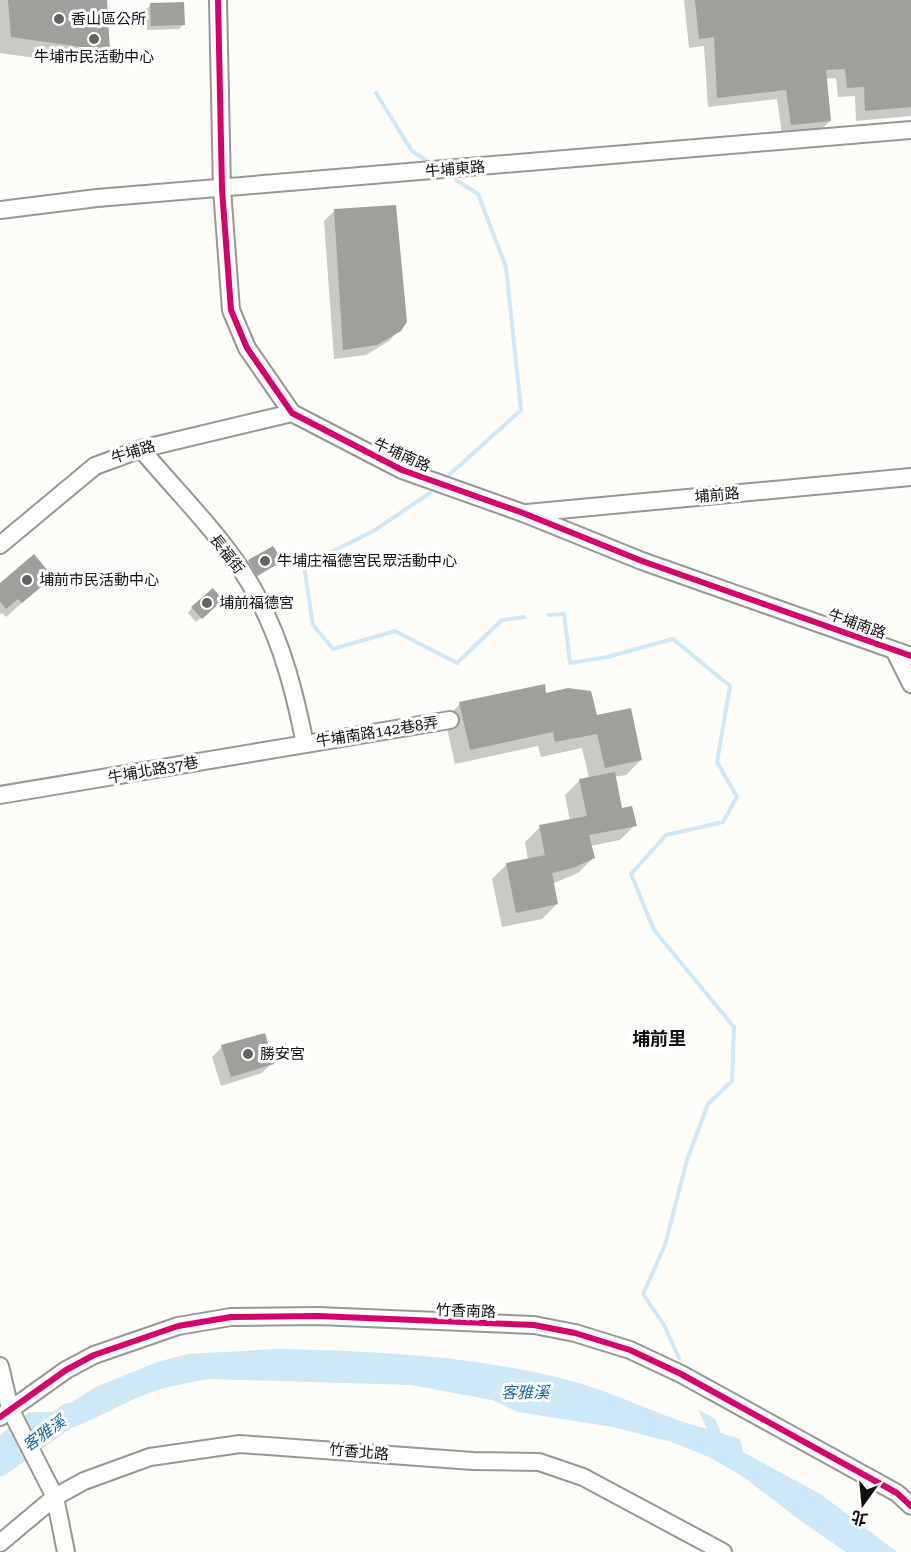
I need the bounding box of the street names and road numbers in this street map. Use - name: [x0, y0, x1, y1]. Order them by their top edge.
- street label: 牛埔東路: [424, 157, 486, 181]
- street label: 牛埔南路: [371, 435, 433, 475]
- street label: 牛埔路: [109, 437, 157, 467]
- street label: 埔前路: [694, 484, 740, 506]
- street label: 長福街: [206, 531, 248, 577]
- street label: 牛埔南路: [826, 605, 888, 643]
- street label: 牛埔南路142巷8弄: [315, 713, 439, 751]
- street label: 牛埔北路37巷: [106, 753, 200, 787]
- street label: 竹香南路: [436, 1301, 496, 1321]
- street label: 竹香北路: [328, 1440, 390, 1464]

